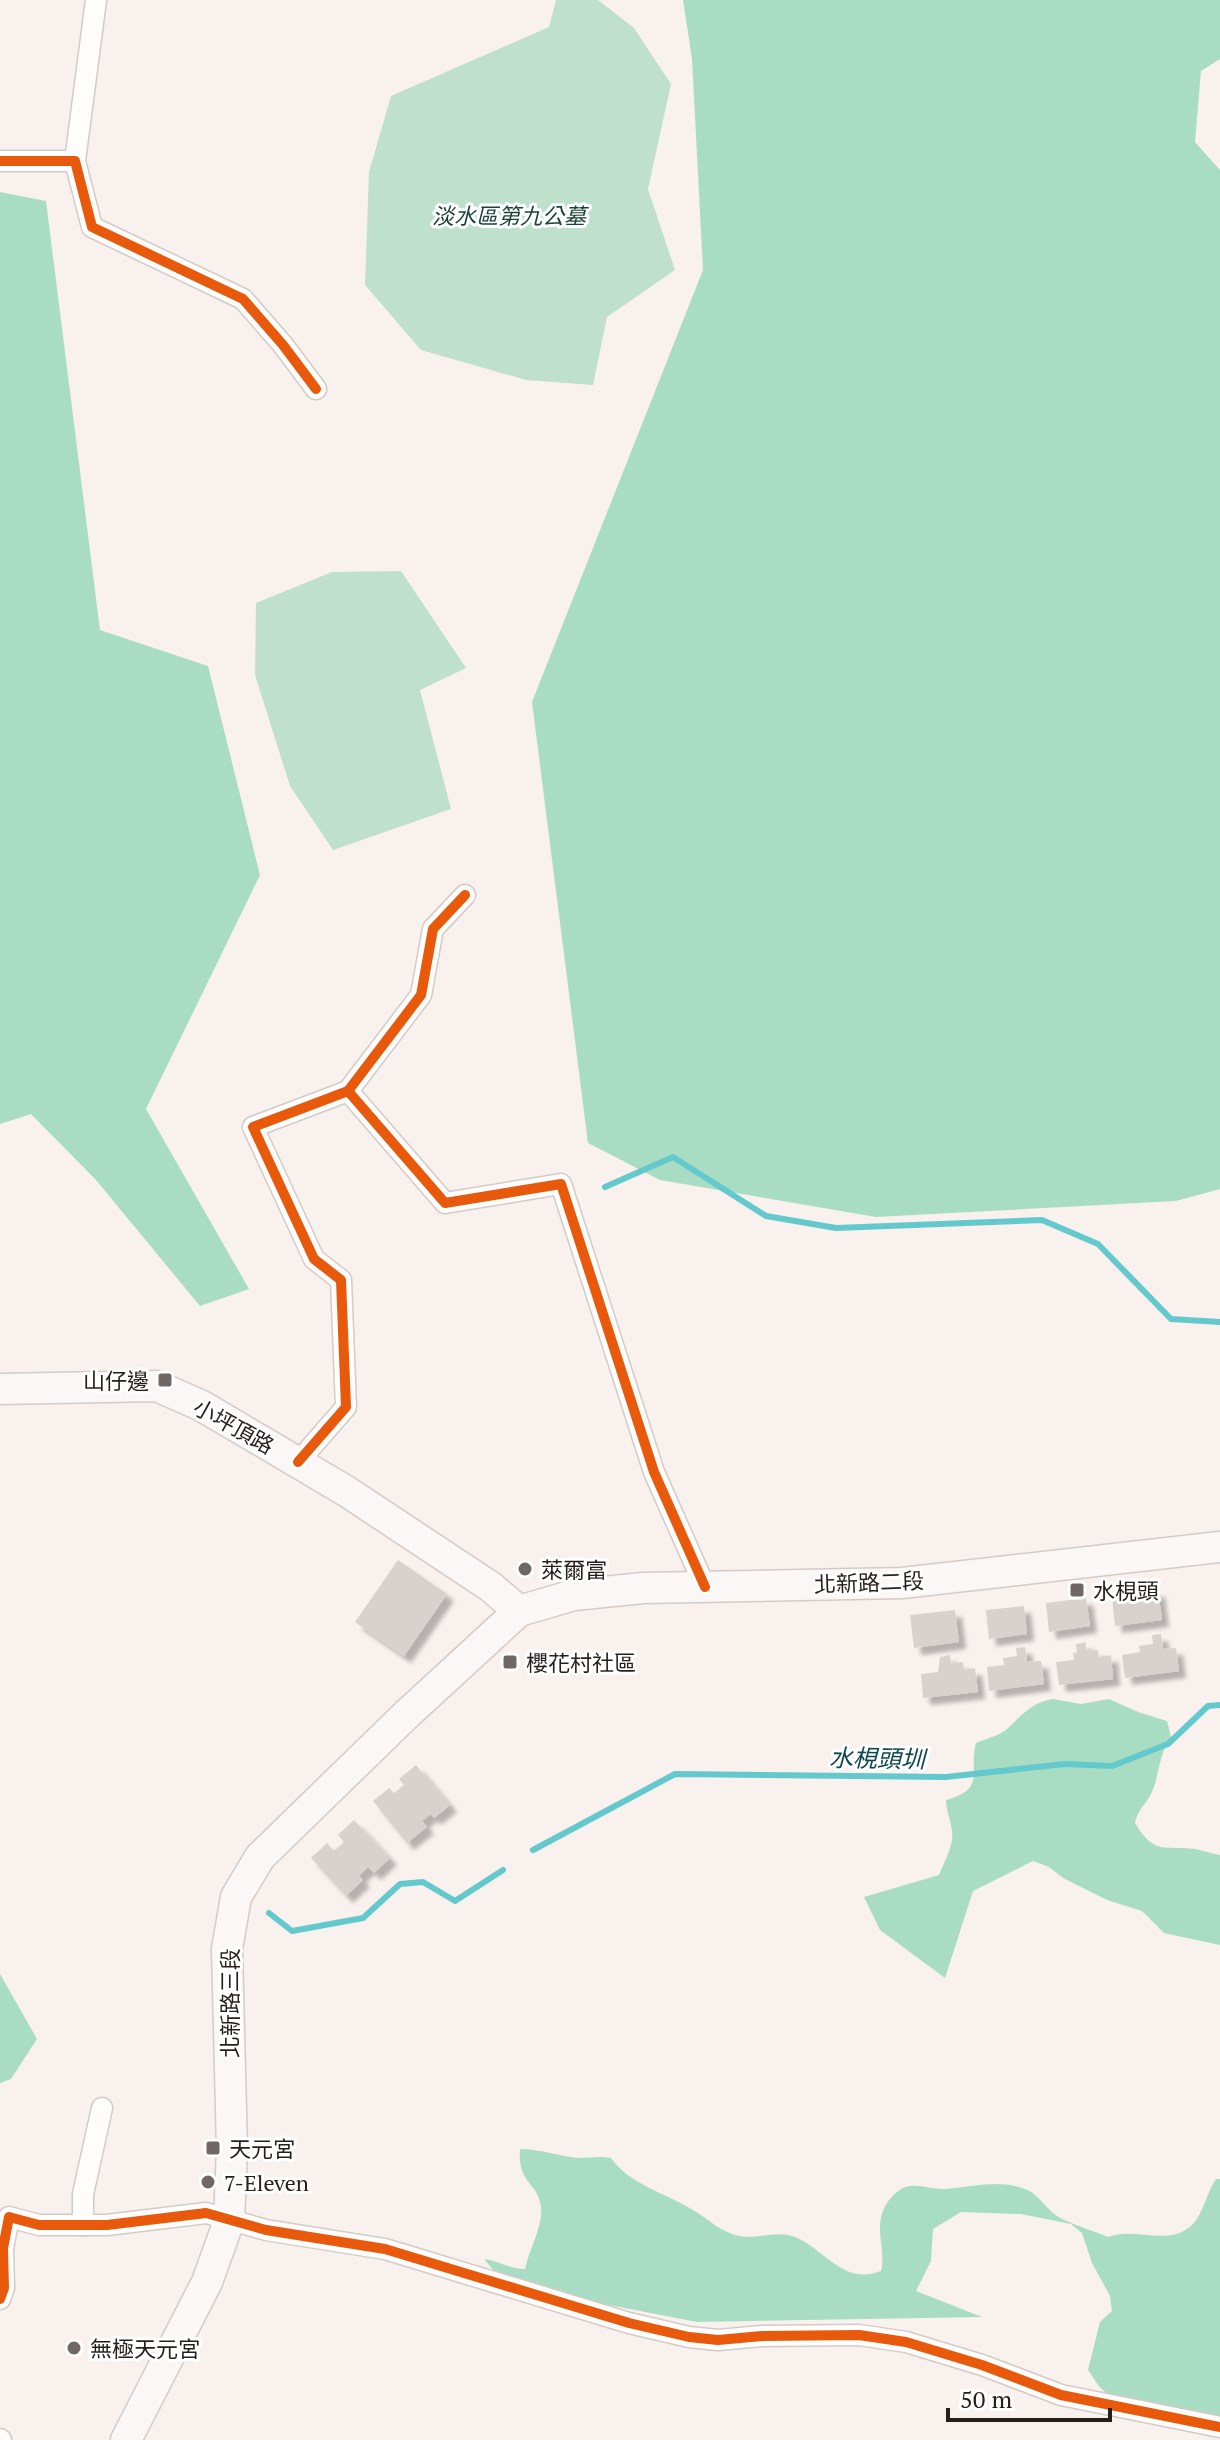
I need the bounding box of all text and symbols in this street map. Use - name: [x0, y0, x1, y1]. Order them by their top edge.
- park label: 淡水區第九公墓: [432, 201, 589, 230]
- place label: 山仔邊: [83, 1366, 149, 1395]
- marker: 山仔邊: [156, 1371, 174, 1389]
- street label: 小坪頂路: [188, 1392, 280, 1460]
- place label: 萊爾富: [541, 1555, 607, 1584]
- marker: 萊爾富: [516, 1560, 534, 1578]
- street label: 北新路二段: [814, 1566, 924, 1598]
- place label: 水梘頭: [1093, 1576, 1159, 1605]
- marker: 水梘頭: [1068, 1581, 1086, 1599]
- place label: 櫻花村社區: [526, 1648, 636, 1677]
- marker: 櫻花村社區: [501, 1653, 519, 1671]
- water label: 水梘頭圳: [829, 1741, 928, 1775]
- street label: 北新路三段: [215, 1948, 244, 2058]
- place label: 天元宮: [229, 2134, 295, 2163]
- marker: 天元宮: [204, 2139, 222, 2157]
- place label: 7-Eleven: [224, 2168, 309, 2197]
- marker: 7-Eleven: [199, 2173, 217, 2191]
- place label: 無極天元宮: [90, 2334, 200, 2363]
- marker: 無極天元宮: [65, 2339, 83, 2357]
- scale bar: [948, 2372, 1110, 2422]
- text: 50 m: [960, 2383, 1012, 2415]

